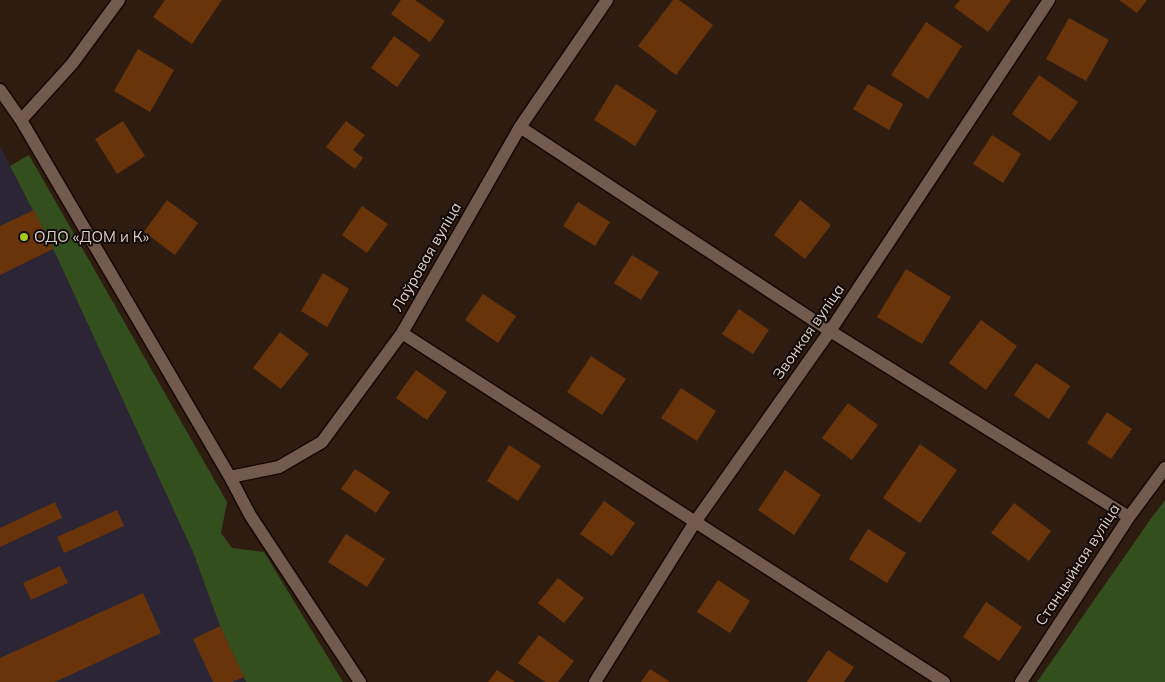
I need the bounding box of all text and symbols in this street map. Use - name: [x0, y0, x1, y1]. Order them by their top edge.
- street label: Лаўровая вуліца: [388, 199, 466, 315]
- place label: ОДО «ДОМ и К»: [34, 228, 149, 246]
- marker: ОДО «ДОМ и К»: [18, 231, 30, 243]
- street label: Звонкая вуліца: [769, 281, 849, 383]
- street label: Станцыйная вуліца: [1032, 501, 1124, 629]

